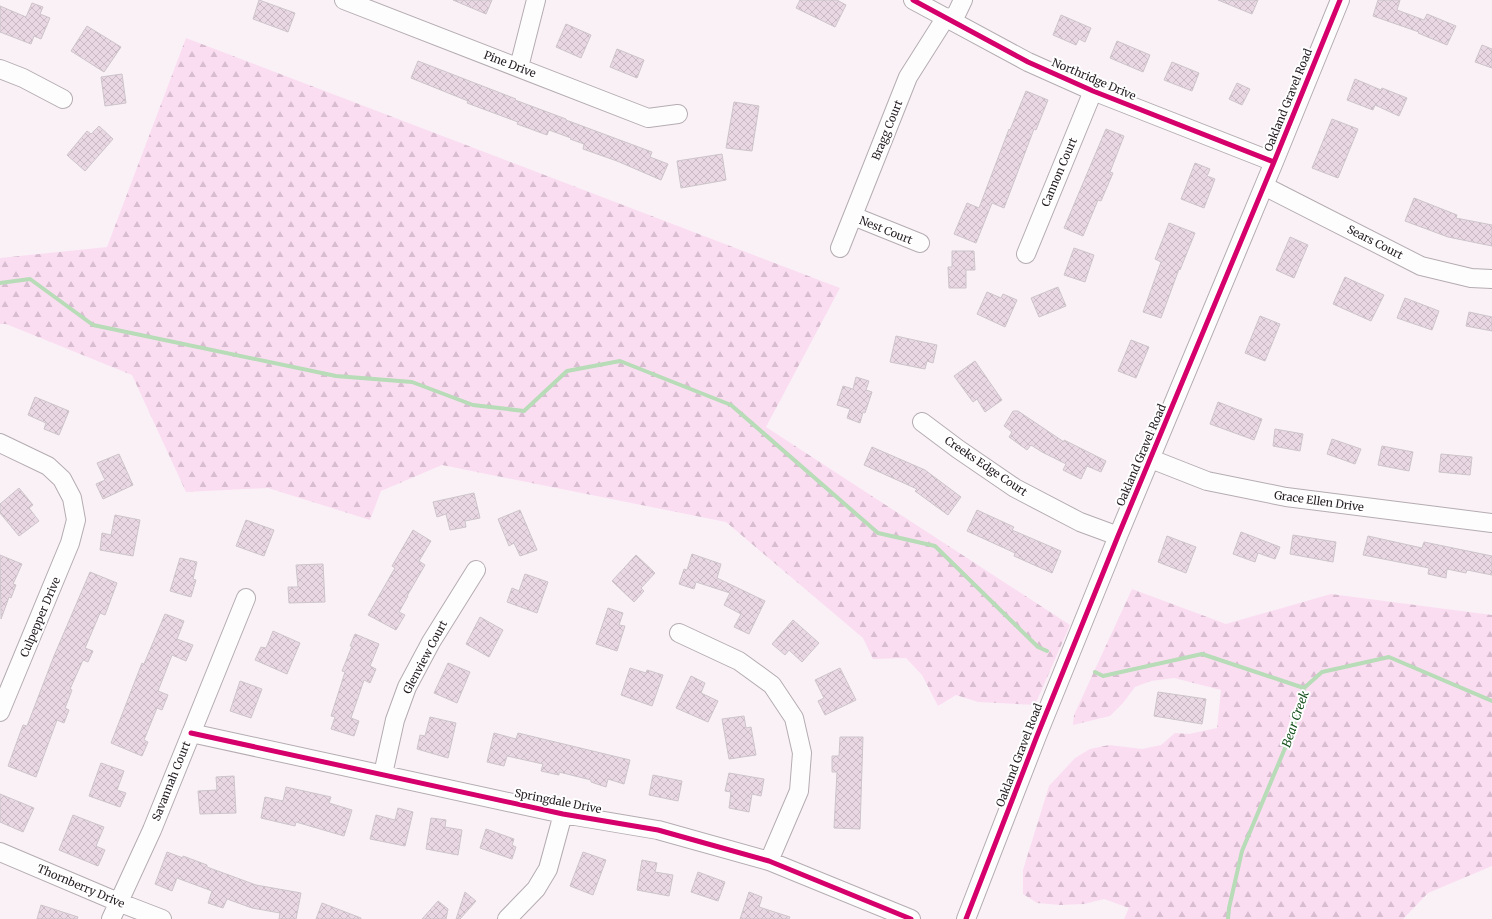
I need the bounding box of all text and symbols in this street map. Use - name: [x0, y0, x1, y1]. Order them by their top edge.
- street label: Oakland Gravel Road: [1261, 46, 1315, 153]
- street label: Pine Drive: [482, 48, 538, 80]
- street label: Northridge Drive: [1050, 55, 1138, 103]
- street label: Bragg Court: [869, 97, 906, 162]
- street label: Cannon Court: [1038, 135, 1080, 209]
- street label: Nest Court: [857, 213, 915, 247]
- street label: Sears Court: [1345, 222, 1406, 262]
- street label: Oakland Gravel Road: [1113, 401, 1169, 508]
- street label: Creeks Edge Court: [942, 433, 1031, 499]
- street label: Grace Ellen Drive: [1273, 488, 1365, 514]
- street label: Culpepper Drive: [17, 575, 63, 659]
- street label: Glenview Court: [400, 617, 451, 696]
- water label: Bear Creek: [1278, 688, 1312, 749]
- street label: Oakland Gravel Road: [993, 701, 1045, 809]
- street label: Savannah Court: [149, 739, 194, 823]
- street label: Springdale Drive: [513, 786, 603, 816]
- street label: Thornberry Drive: [35, 861, 127, 911]

